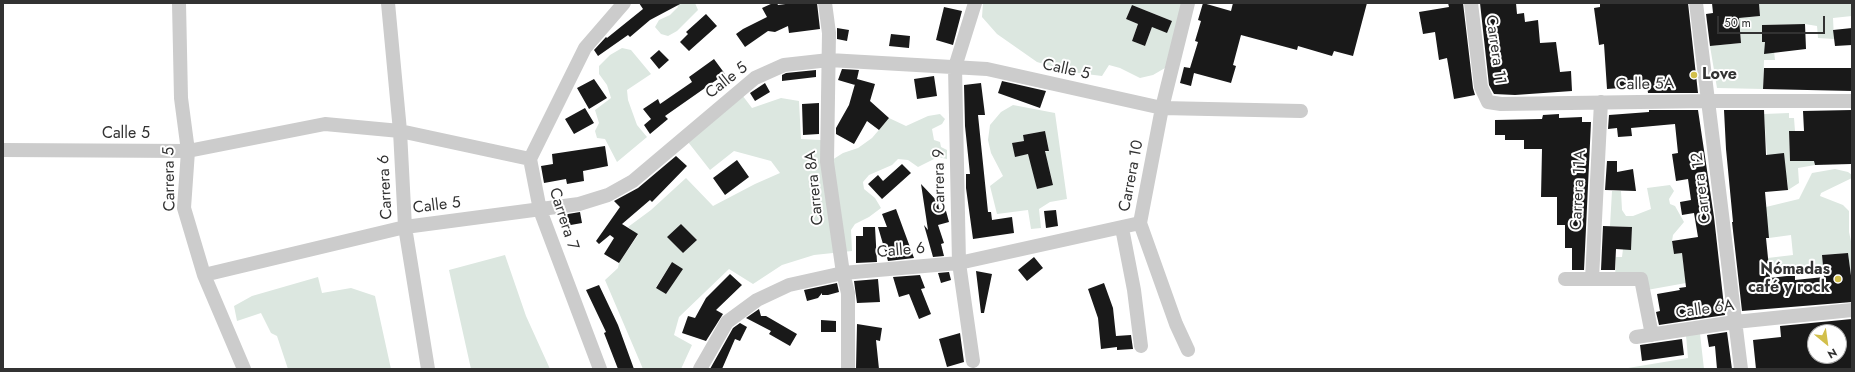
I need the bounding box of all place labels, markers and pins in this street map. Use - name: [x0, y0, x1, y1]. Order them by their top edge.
- place label: Love: [1702, 65, 1737, 85]
- marker: Love: [1689, 70, 1699, 80]
- place label: Nómadas café y rock: [1748, 260, 1830, 298]
- marker: Nómadas café y rock: [1833, 274, 1843, 284]

